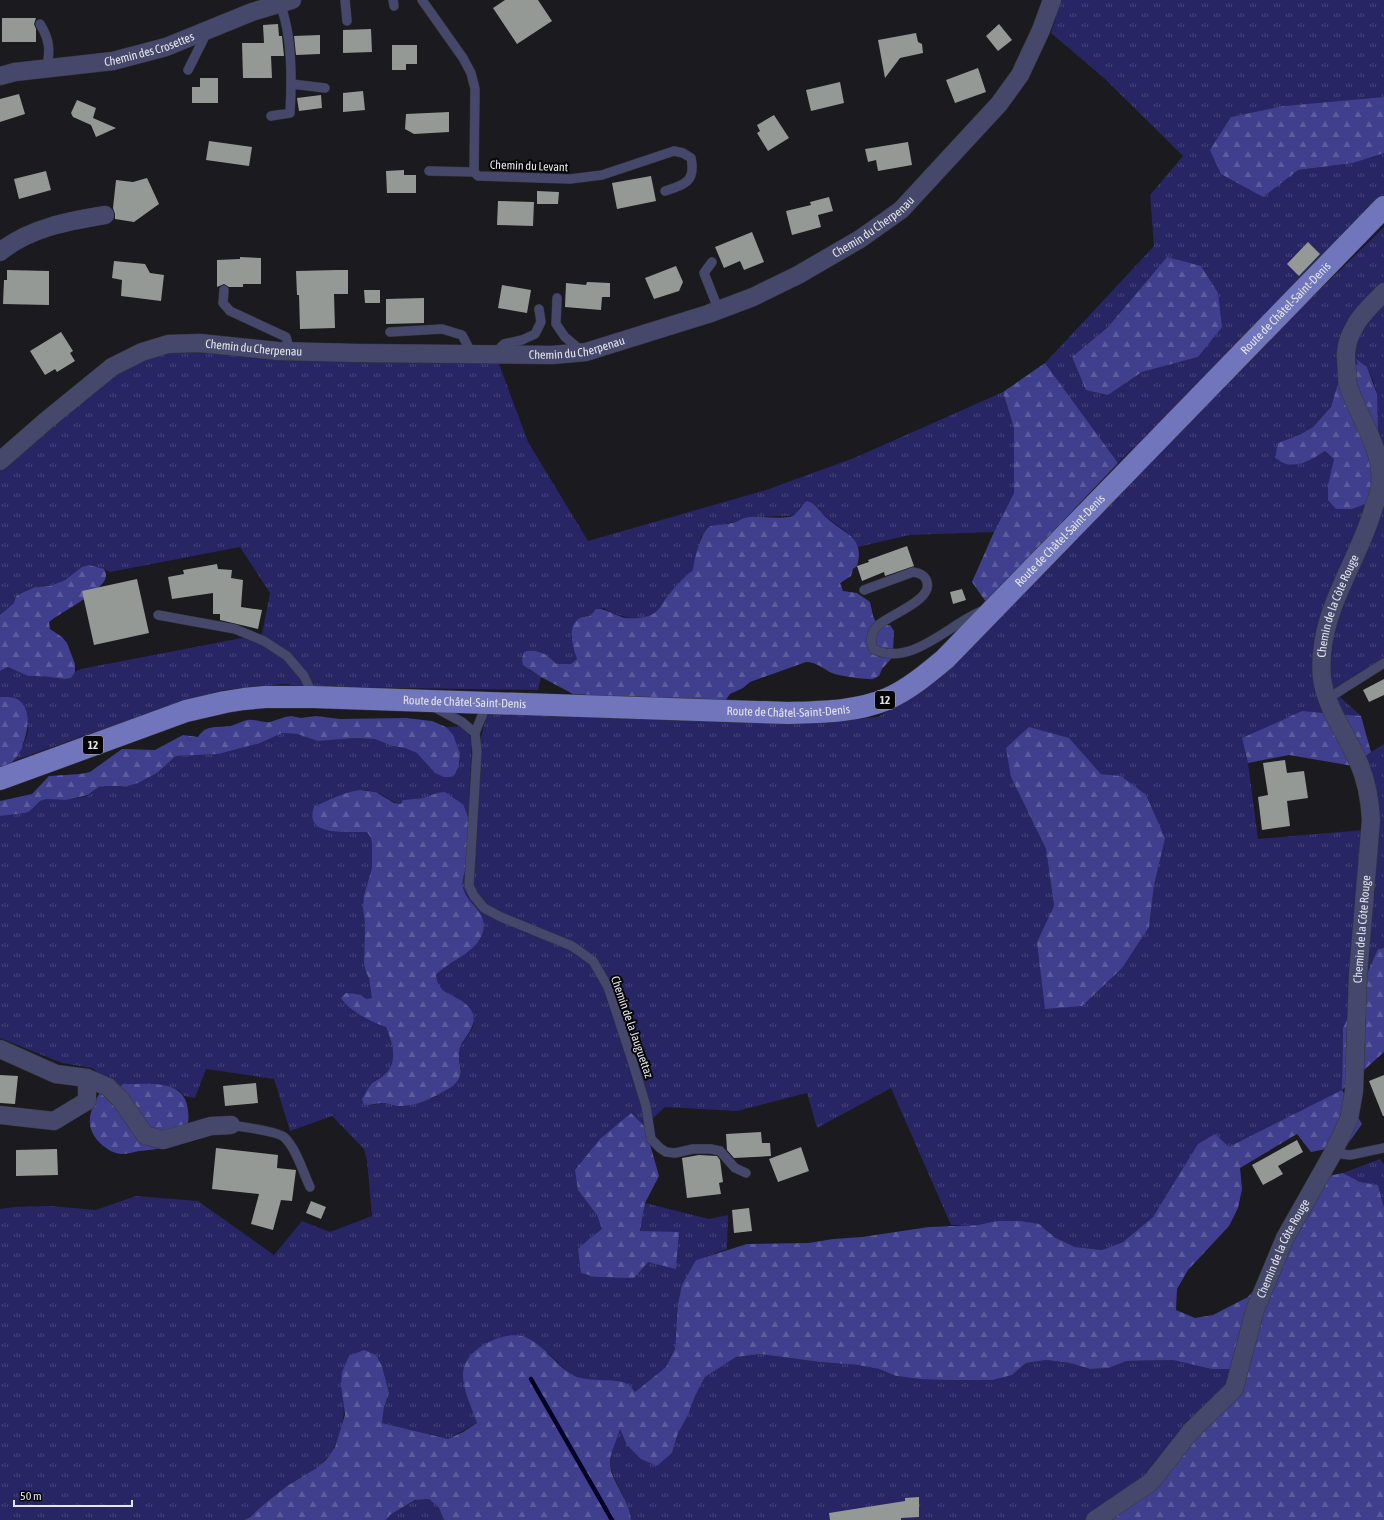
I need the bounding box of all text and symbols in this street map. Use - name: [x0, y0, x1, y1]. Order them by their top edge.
- street label: Chemin des Crosettes: [103, 29, 196, 69]
- street label: Chemin du Levant: [490, 158, 569, 174]
- street label: Chemin du Cherpenau: [830, 193, 917, 261]
- street label: Route de Châtel-Saint-Denis: [1238, 259, 1334, 357]
- street label: Chemin du Cherpenau: [529, 333, 627, 362]
- street label: Chemin du Cherpenau: [205, 337, 303, 359]
- street label: Route de Châtel-Saint-Denis: [1012, 491, 1108, 590]
- street label: Chemin de la Côte Rouge: [1315, 552, 1362, 658]
- road number: 12: [875, 691, 895, 709]
- street label: Route de Châtel-Saint-Denis: [403, 693, 526, 711]
- street label: Route de Châtel-Saint-Denis: [726, 702, 851, 720]
- road number: 12: [83, 736, 103, 754]
- street label: Chemin de la Côte Rouge: [1351, 875, 1373, 983]
- street label: Chemin de la Jauguettaz: [608, 974, 656, 1081]
- street label: Chemin de la Côte Rouge: [1254, 1196, 1313, 1300]
- scale bar: [14, 1482, 132, 1508]
- text: 50 m: [20, 1489, 42, 1503]

